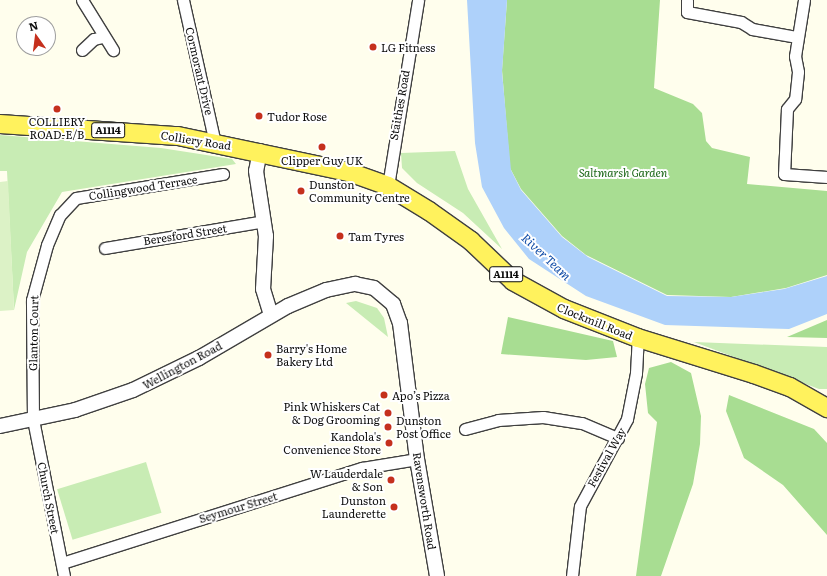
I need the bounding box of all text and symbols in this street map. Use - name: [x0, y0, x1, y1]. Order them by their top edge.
- north arrow: [16, 16, 56, 56]
- text: N: [27, 16, 40, 34]
- street label: Cormorant Drive: [183, 26, 217, 116]
- place label: LG Fitness: [381, 40, 435, 54]
- marker: LG Fitness: [368, 42, 378, 52]
- street label: Staithes Road: [386, 69, 412, 141]
- marker: COLLIERY ROAD-E/B: [52, 104, 62, 114]
- place label: Tudor Rose: [267, 109, 327, 123]
- marker: Tudor Rose: [254, 111, 264, 121]
- place label: COLLIERY ROAD-E/B: [29, 115, 85, 141]
- road number: A1114: [91, 122, 125, 138]
- street label: Colliery Road: [160, 128, 232, 152]
- marker: Clipper Guy UK: [317, 142, 327, 152]
- place label: Clipper Guy UK: [281, 153, 363, 167]
- park label: Saltmarsh Garden: [579, 165, 667, 179]
- street label: Collingwood Terrace: [88, 172, 198, 202]
- place label: Dunston Community Centre: [309, 178, 410, 204]
- marker: Dunston Community Centre: [296, 186, 306, 196]
- street label: Beresford Street: [142, 221, 228, 247]
- place label: Tam Tyres: [348, 229, 404, 243]
- marker: Tam Tyres: [335, 231, 345, 241]
- water label: River Team: [519, 231, 573, 283]
- road number: A1114: [489, 266, 523, 282]
- street label: Glanton Court: [26, 295, 40, 371]
- street label: Clockmill Road: [555, 300, 635, 342]
- street label: Wellington Road: [140, 339, 224, 391]
- place label: Barry's Home Bakery Ltd: [276, 342, 347, 368]
- marker: Barry's Home Bakery Ltd: [263, 350, 273, 360]
- place label: Apo’s Pizza: [392, 388, 450, 402]
- marker: Apo’s Pizza: [379, 390, 389, 400]
- place label: Pink Whiskers Cat & Dog Grooming: [283, 400, 380, 426]
- marker: Pink Whiskers Cat & Dog Grooming: [383, 408, 393, 418]
- place label: Dunston Post Office: [396, 414, 451, 440]
- marker: Dunston Post Office: [383, 422, 393, 432]
- street label: Festival Way: [584, 425, 628, 489]
- place label: Kandola's Convenience Store: [283, 430, 381, 456]
- marker: Kandola's Convenience Store: [384, 438, 394, 448]
- street label: Ravensworth Road: [411, 451, 439, 551]
- street label: Church Street: [36, 461, 62, 535]
- place label: W Lauderdale & Son: [310, 467, 383, 493]
- marker: W Lauderdale & Son: [386, 475, 396, 485]
- street label: Seymour Street: [197, 489, 279, 525]
- place label: Dunston Launderette: [322, 494, 386, 520]
- marker: Dunston Launderette: [389, 502, 399, 512]

